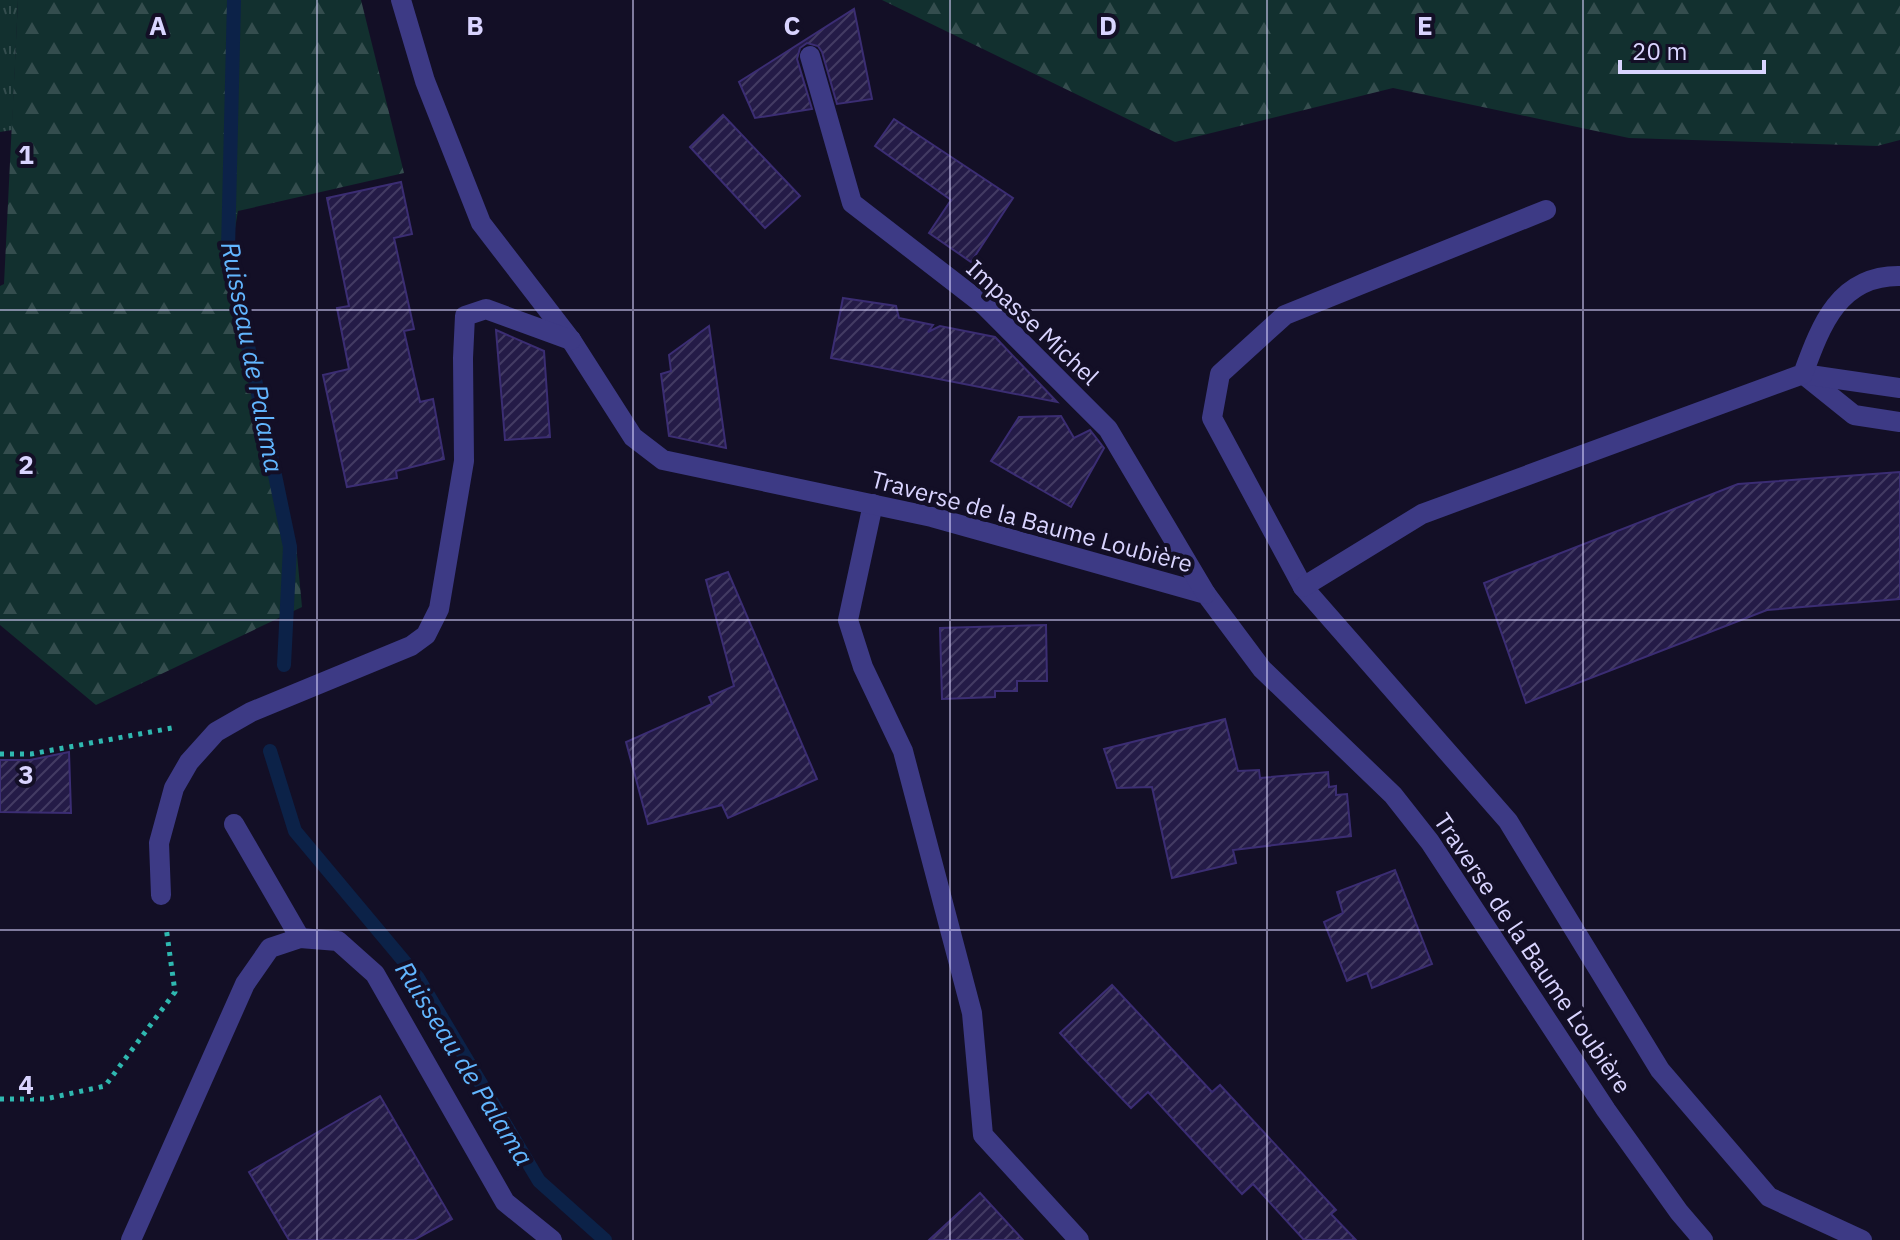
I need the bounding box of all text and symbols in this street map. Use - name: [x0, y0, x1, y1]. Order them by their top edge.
- text: A: [149, 8, 167, 42]
- text: B: [466, 8, 484, 42]
- text: C: [784, 8, 801, 42]
- text: D: [1099, 8, 1117, 42]
- text: E: [1417, 8, 1433, 42]
- scale bar: [1620, 24, 1764, 74]
- text: 20 m: [1632, 35, 1687, 67]
- text: 1: [18, 137, 34, 171]
- water label: Ruisseau de Palama: [214, 239, 292, 475]
- street label: Impasse Michel: [960, 252, 1106, 392]
- text: 2: [18, 447, 34, 481]
- street label: Traverse de la Baume Loubière: [868, 463, 1196, 579]
- text: 3: [18, 757, 34, 791]
- street label: Traverse de la Baume Loubière: [1427, 807, 1639, 1099]
- water label: Ruisseau de Palama: [388, 955, 542, 1171]
- text: 4: [18, 1067, 34, 1101]

